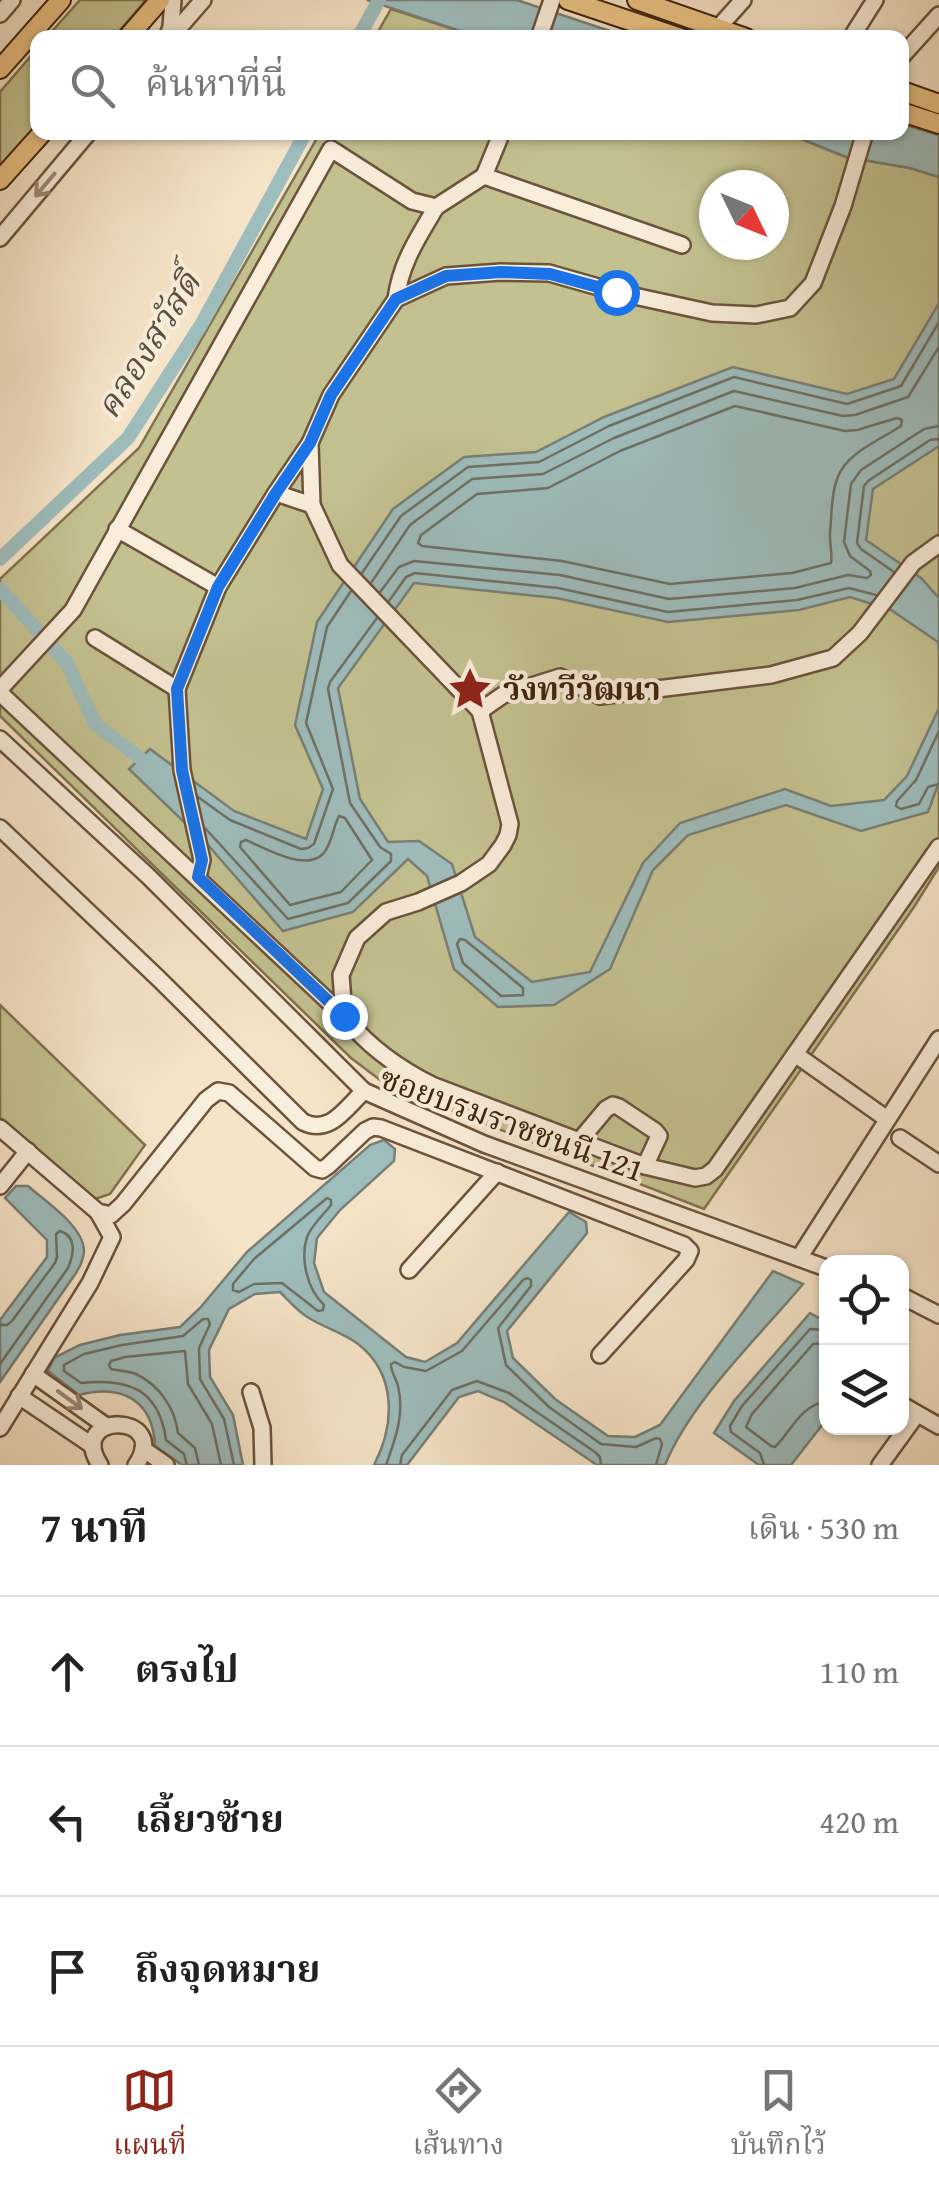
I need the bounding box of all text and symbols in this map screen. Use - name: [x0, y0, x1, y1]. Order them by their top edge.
- search box: [30, 30, 909, 140]
- text: ค้นหาที่นี่: [145, 54, 286, 110]
- icon: search: [65, 58, 120, 113]
- north arrow: [699, 170, 789, 260]
- one-way arrow: [33, 172, 56, 197]
- water label: คลองสวัสดิ์: [82, 253, 218, 428]
- route start: [594, 270, 640, 316]
- place icon: วังทวีวัฒนา: [446, 665, 494, 713]
- place label: วังทวีวัฒนา: [503, 665, 661, 712]
- route end: [322, 994, 368, 1040]
- street label: ซอยบรมราชชนนี 121: [373, 1054, 651, 1193]
- map controls: [819, 1255, 909, 1435]
- button: locate: [819, 1255, 909, 1345]
- button: layers: [819, 1345, 909, 1435]
- one-way arrow: [55, 1389, 83, 1410]
- text: 7 นาที: [40, 1496, 148, 1557]
- text: เดิน · 530 m: [748, 1504, 899, 1551]
- text: ตรงไป: [135, 1640, 239, 1696]
- icon: ahead: [40, 1644, 95, 1699]
- text: 110 m: [820, 1648, 899, 1695]
- text: เลี้ยวซ้าย: [135, 1790, 284, 1846]
- icon: left: [40, 1794, 95, 1849]
- text: 420 m: [820, 1798, 899, 1845]
- text: ถึงจุดหมาย: [135, 1940, 320, 1996]
- icon: arrive: [40, 1944, 95, 1999]
- tab: แผนที่: [113, 2063, 187, 2169]
- tab: เส้นทาง: [413, 2063, 504, 2169]
- tab: บันทึกไว้: [730, 2063, 826, 2169]

